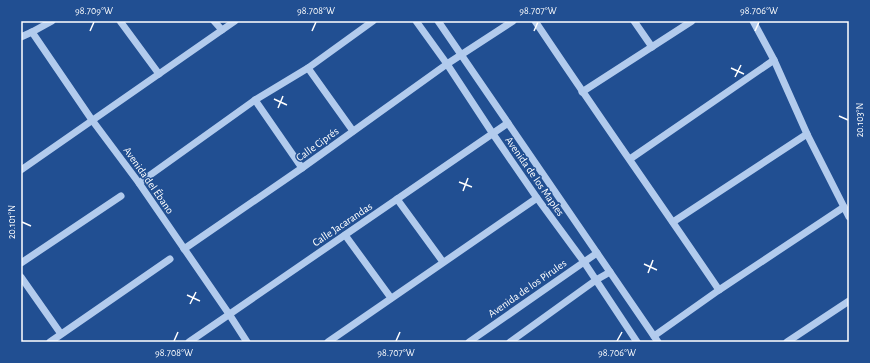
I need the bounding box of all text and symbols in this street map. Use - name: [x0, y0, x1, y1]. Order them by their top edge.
- text: 98.709°W: [75, 6, 113, 16]
- text: 98.708°W: [297, 6, 335, 16]
- text: 98.707°W: [519, 6, 557, 16]
- text: 98.706°W: [740, 6, 778, 16]
- text: 20.103°N: [855, 103, 865, 137]
- street label: Calle Ciprés: [294, 125, 341, 163]
- street label: Avenida de los Maples: [503, 134, 566, 218]
- street label: Avenida del Ébano: [121, 144, 177, 216]
- street label: Calle Jacarandas: [310, 200, 374, 248]
- text: 20.101°N: [7, 205, 17, 239]
- street label: Avenida de los Pirules: [486, 257, 568, 319]
- text: 98.708°W: [155, 348, 193, 358]
- text: 98.707°W: [377, 348, 415, 358]
- text: 98.706°W: [598, 348, 636, 358]

